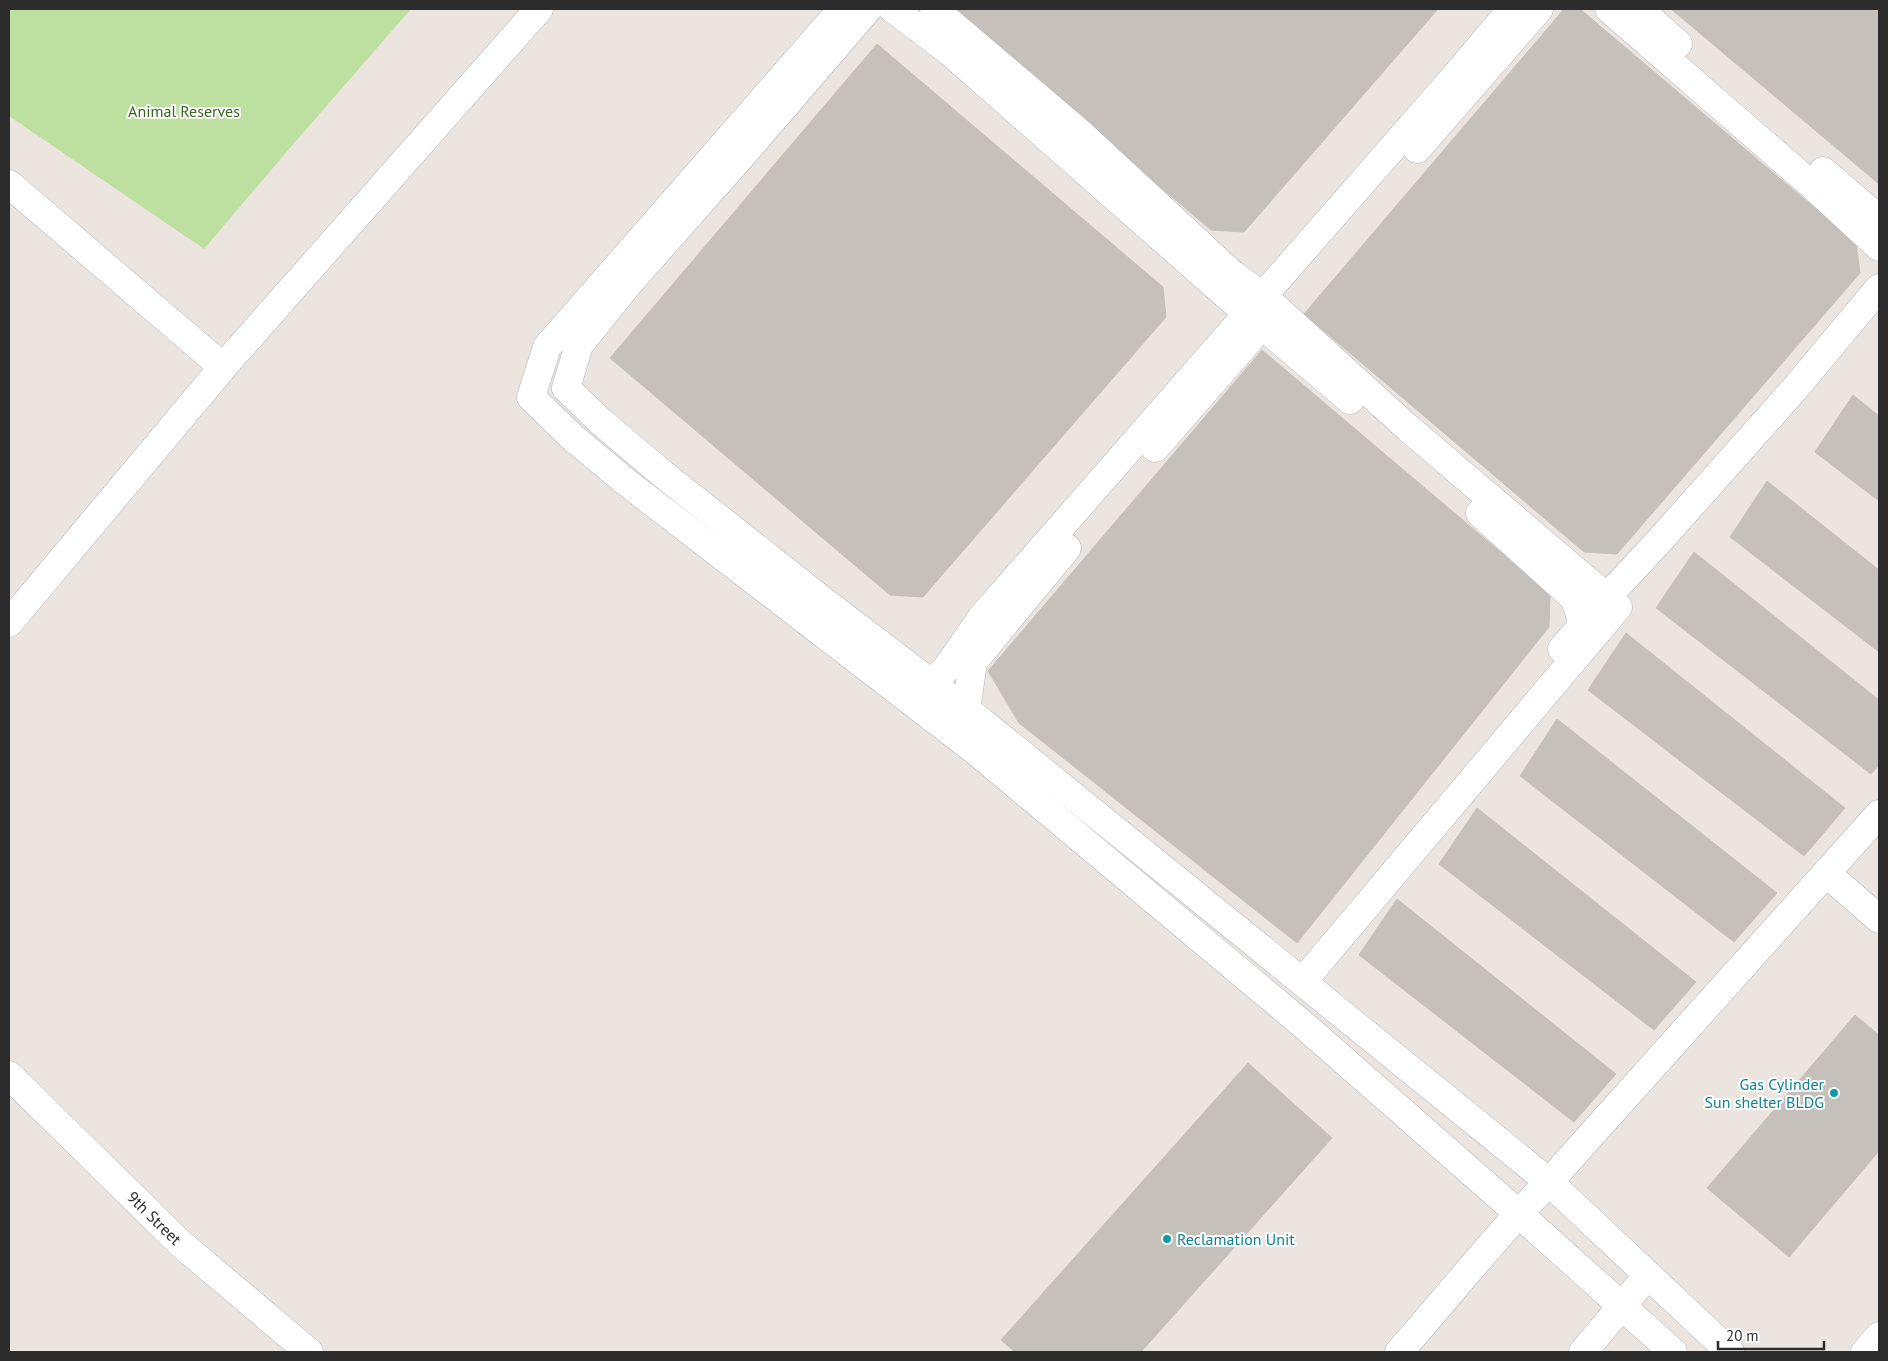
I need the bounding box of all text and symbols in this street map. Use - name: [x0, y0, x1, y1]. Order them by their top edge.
- park label: Animal Reserves: [128, 101, 240, 121]
- place label: Gas Cylinder Sun shelter BLDG: [1705, 1074, 1825, 1112]
- marker: Gas Cylinder Sun shelter BLDG: [1828, 1087, 1840, 1099]
- street label: 9th Street: [123, 1187, 186, 1249]
- place label: Reclamation Unit: [1177, 1229, 1295, 1249]
- marker: Reclamation Unit: [1161, 1233, 1173, 1245]
- scale bar: [1718, 1318, 1824, 1350]
- text: 20 m: [1726, 1326, 1759, 1345]

